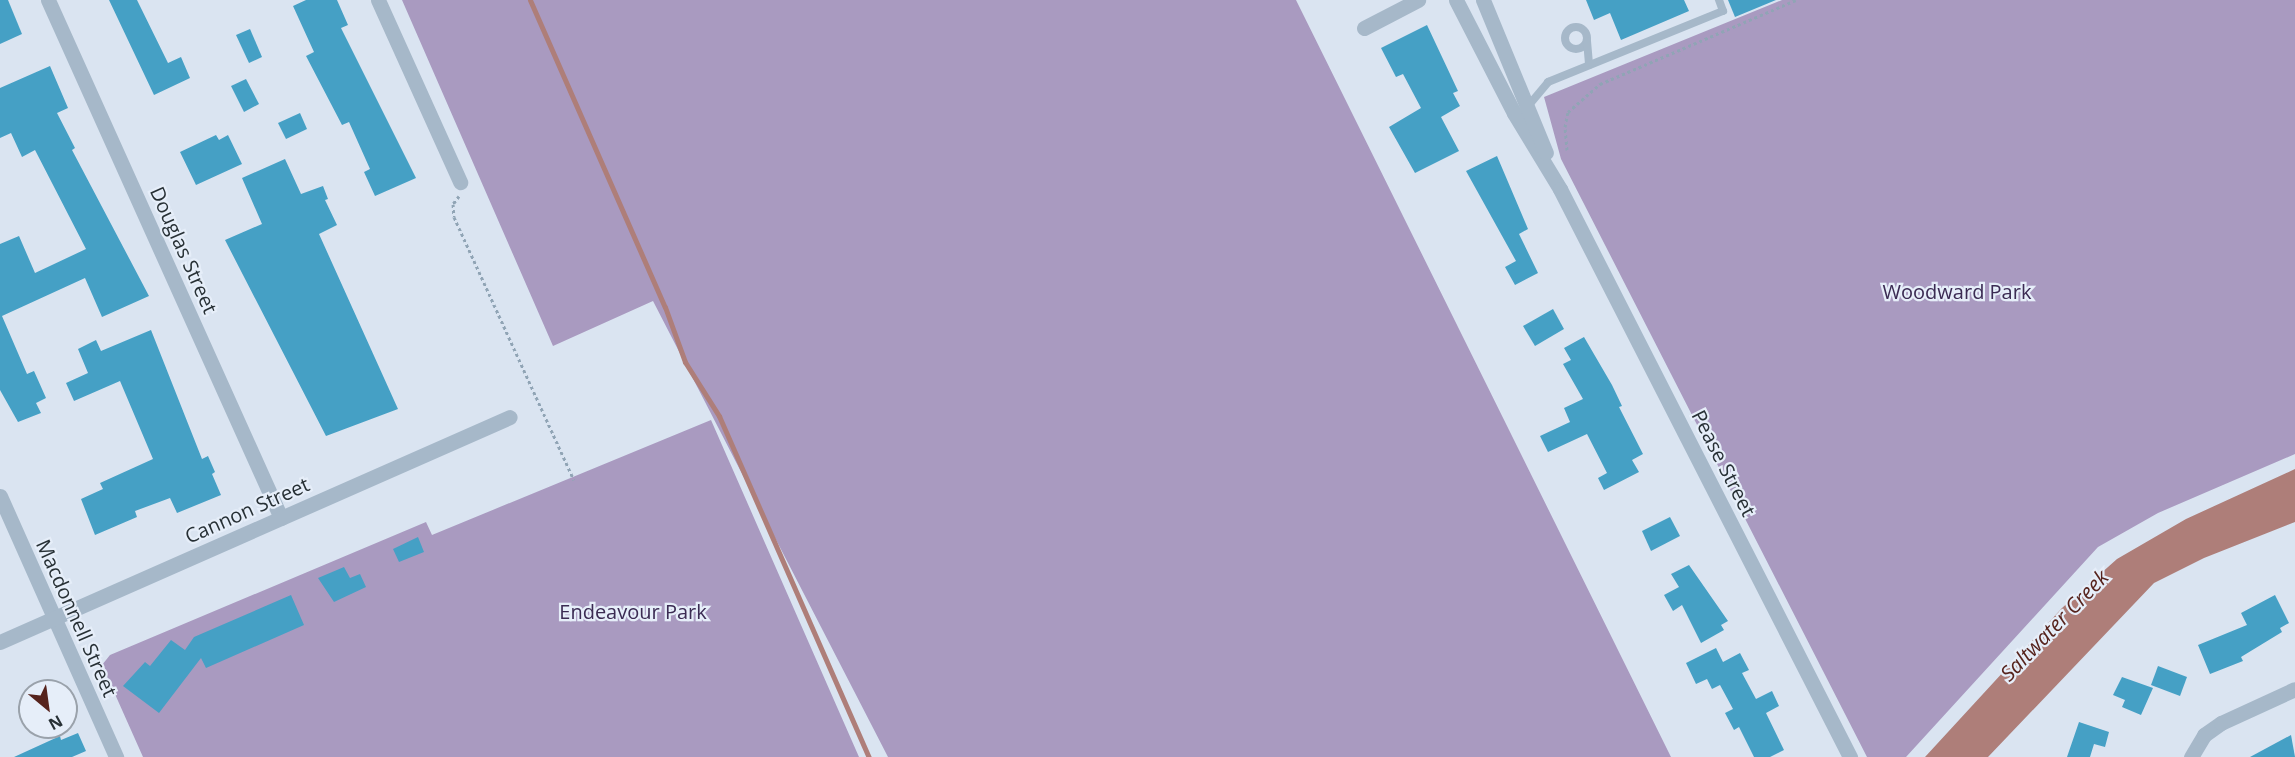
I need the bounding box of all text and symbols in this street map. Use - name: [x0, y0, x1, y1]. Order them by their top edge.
- street label: Douglas Street: [145, 183, 223, 317]
- park label: Woodward Park: [1883, 279, 2031, 303]
- street label: Pease Street: [1687, 406, 1761, 520]
- street label: Cannon Street: [181, 472, 313, 548]
- street label: Macdonnell Street: [31, 536, 123, 700]
- water label: Saltwater Creek: [1995, 564, 2113, 686]
- park label: Endeavour Park: [559, 599, 707, 623]
- north arrow: [18, 679, 78, 739]
- text: N: [45, 710, 67, 736]

